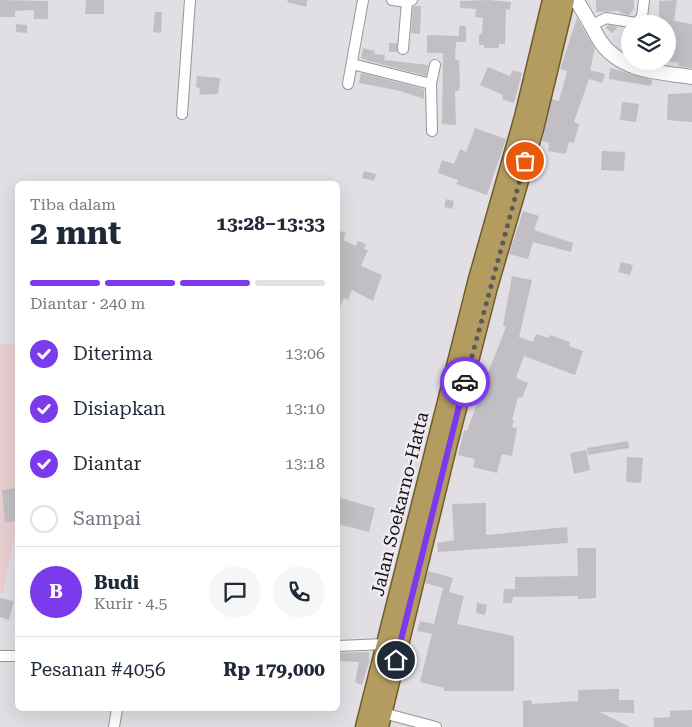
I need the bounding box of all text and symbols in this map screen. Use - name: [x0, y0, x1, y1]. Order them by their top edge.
- map controls: [621, 15, 676, 70]
- button: layers: [621, 15, 676, 70]
- pin: [504, 140, 546, 182]
- icon: bag: [511, 147, 539, 175]
- text: Tiba dalam: [30, 195, 116, 214]
- text: 13:28–13:33: [216, 212, 325, 235]
- text: 2 mnt: [30, 214, 121, 252]
- text: Diantar · 240 m: [30, 294, 145, 313]
- icon: check: [30, 340, 58, 368]
- text: Diterima: [73, 342, 153, 365]
- text: 13:06: [285, 344, 325, 363]
- courier: [440, 357, 490, 407]
- icon: car: [451, 368, 479, 396]
- icon: check: [30, 395, 58, 423]
- text: Disiapkan: [73, 397, 166, 420]
- text: 13:10: [285, 399, 325, 418]
- street label: Jalan Soekarno-Hatta: [366, 409, 433, 598]
- icon: check: [30, 450, 58, 478]
- text: Diantar: [73, 452, 141, 475]
- text: 13:18: [285, 454, 325, 473]
- text: Sampai: [73, 507, 141, 530]
- button: chat: [209, 566, 261, 618]
- button: phone: [273, 566, 325, 618]
- text: Budi: [94, 571, 139, 594]
- text: B: [49, 580, 63, 603]
- text: Kurir · 4.5: [94, 594, 168, 613]
- pin: [375, 639, 417, 681]
- icon: home: [382, 646, 410, 674]
- text: Pesanan #4056: [30, 658, 166, 681]
- text: Rp 179,000: [223, 658, 325, 681]

